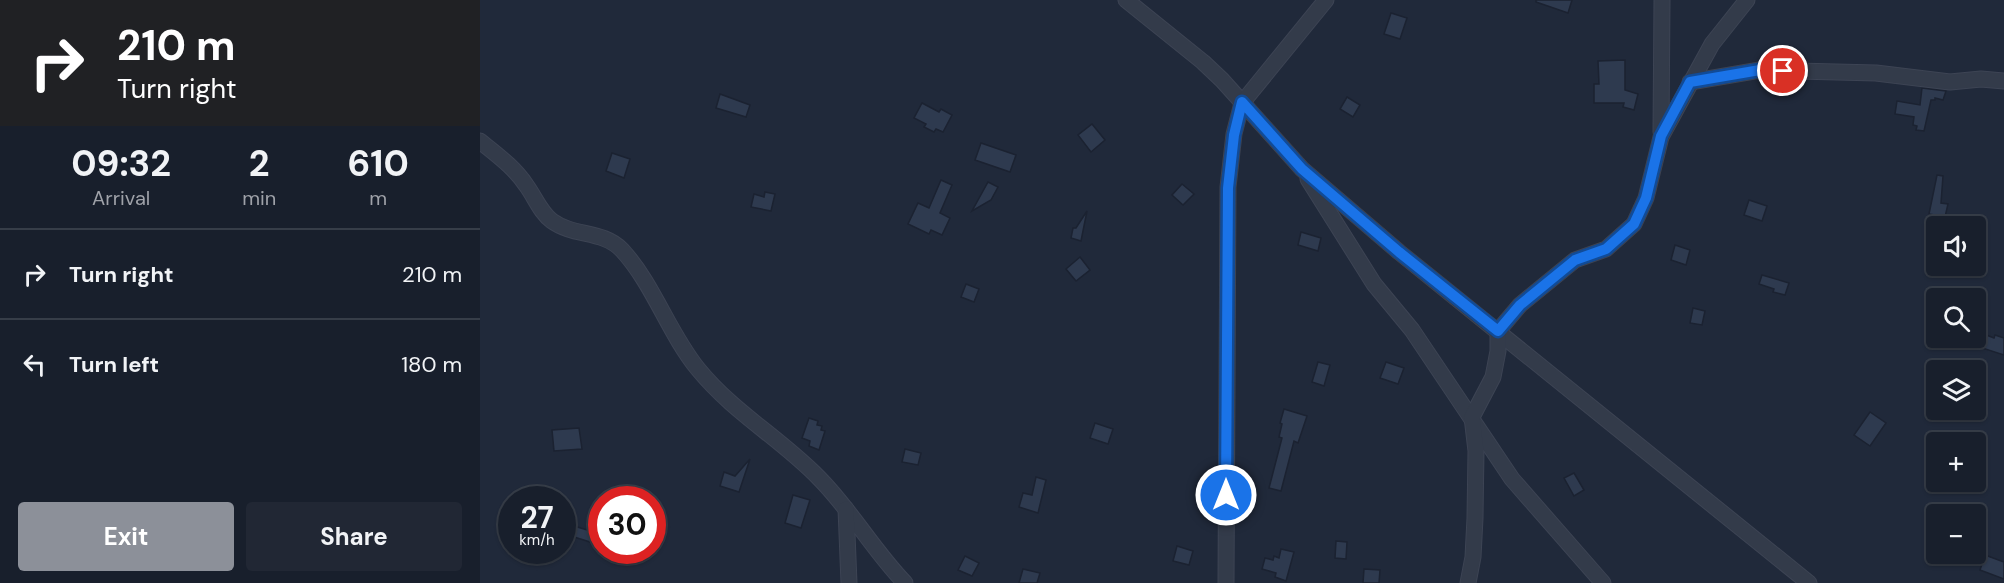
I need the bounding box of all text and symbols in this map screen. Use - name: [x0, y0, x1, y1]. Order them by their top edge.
- text: 210 m: [117, 18, 235, 73]
- icon: right: [18, 24, 96, 102]
- pin: [1757, 45, 1808, 96]
- icon: arrive: [1766, 54, 1799, 87]
- text: Turn right: [117, 71, 237, 106]
- text: 09:32: [71, 140, 171, 187]
- text: 2: [249, 140, 270, 187]
- text: 610: [348, 140, 409, 187]
- text: Arrival: [92, 185, 150, 211]
- text: min: [242, 185, 276, 211]
- text: m: [369, 185, 387, 211]
- map controls: [1926, 216, 1986, 564]
- button: sound: [1926, 216, 1986, 276]
- icon: right: [18, 258, 51, 291]
- text: Turn right: [69, 260, 174, 289]
- text: 210 m: [402, 260, 462, 289]
- button: search: [1926, 288, 1986, 348]
- icon: left: [18, 348, 51, 381]
- text: Turn left: [69, 350, 159, 379]
- text: 180 m: [401, 350, 462, 379]
- button: layers: [1926, 360, 1986, 420]
- button: +: [1926, 432, 1986, 492]
- position arrow: [1194, 463, 1258, 527]
- speed limit sign: 30: [588, 486, 666, 564]
- text: 27: [520, 498, 554, 537]
- button: Exit: [18, 502, 234, 571]
- button: Share: [246, 502, 462, 571]
- button: −: [1926, 504, 1986, 564]
- text: km/h: [519, 530, 555, 550]

